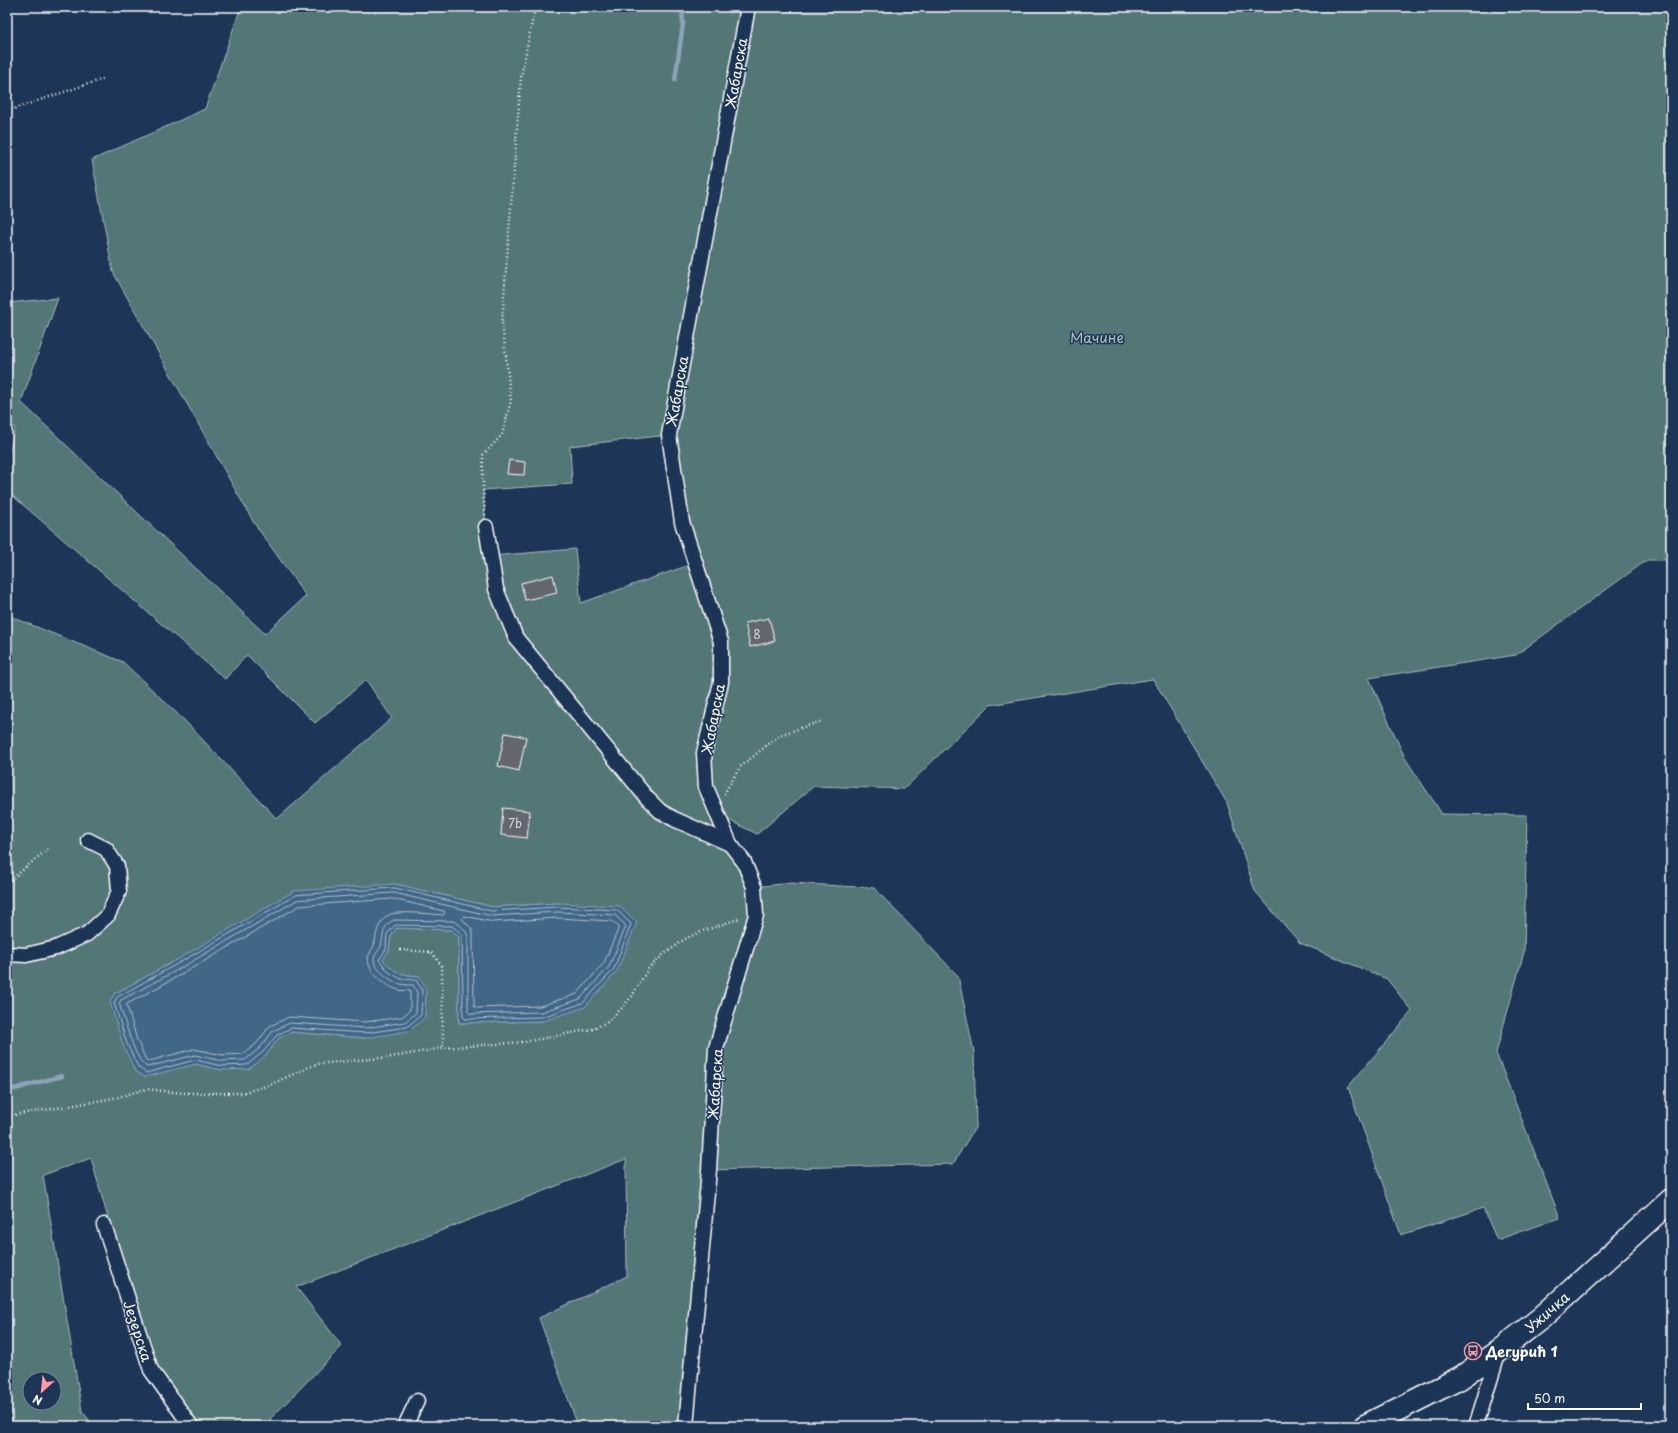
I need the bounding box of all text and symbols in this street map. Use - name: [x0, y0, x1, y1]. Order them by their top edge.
- street label: Жабарска: [719, 36, 753, 111]
- park label: Мачине: [1070, 327, 1124, 348]
- street label: Жабарска: [660, 354, 694, 429]
- house number: 8: [753, 625, 761, 643]
- street label: Жабарска: [696, 682, 730, 757]
- house number: 7b: [508, 814, 522, 832]
- street label: Жабарска: [702, 1047, 728, 1121]
- street label: Ужичка: [1520, 1286, 1574, 1337]
- street label: Језерска: [118, 1298, 158, 1365]
- bus stop icon: Дегурић 1: [1463, 1341, 1483, 1361]
- place label: Дегурић 1: [1485, 1341, 1558, 1362]
- north arrow: [22, 1371, 62, 1411]
- scale bar: [1528, 1385, 1641, 1411]
- text: 50 m: [1534, 1389, 1565, 1407]
- text: N: [29, 1391, 45, 1410]

